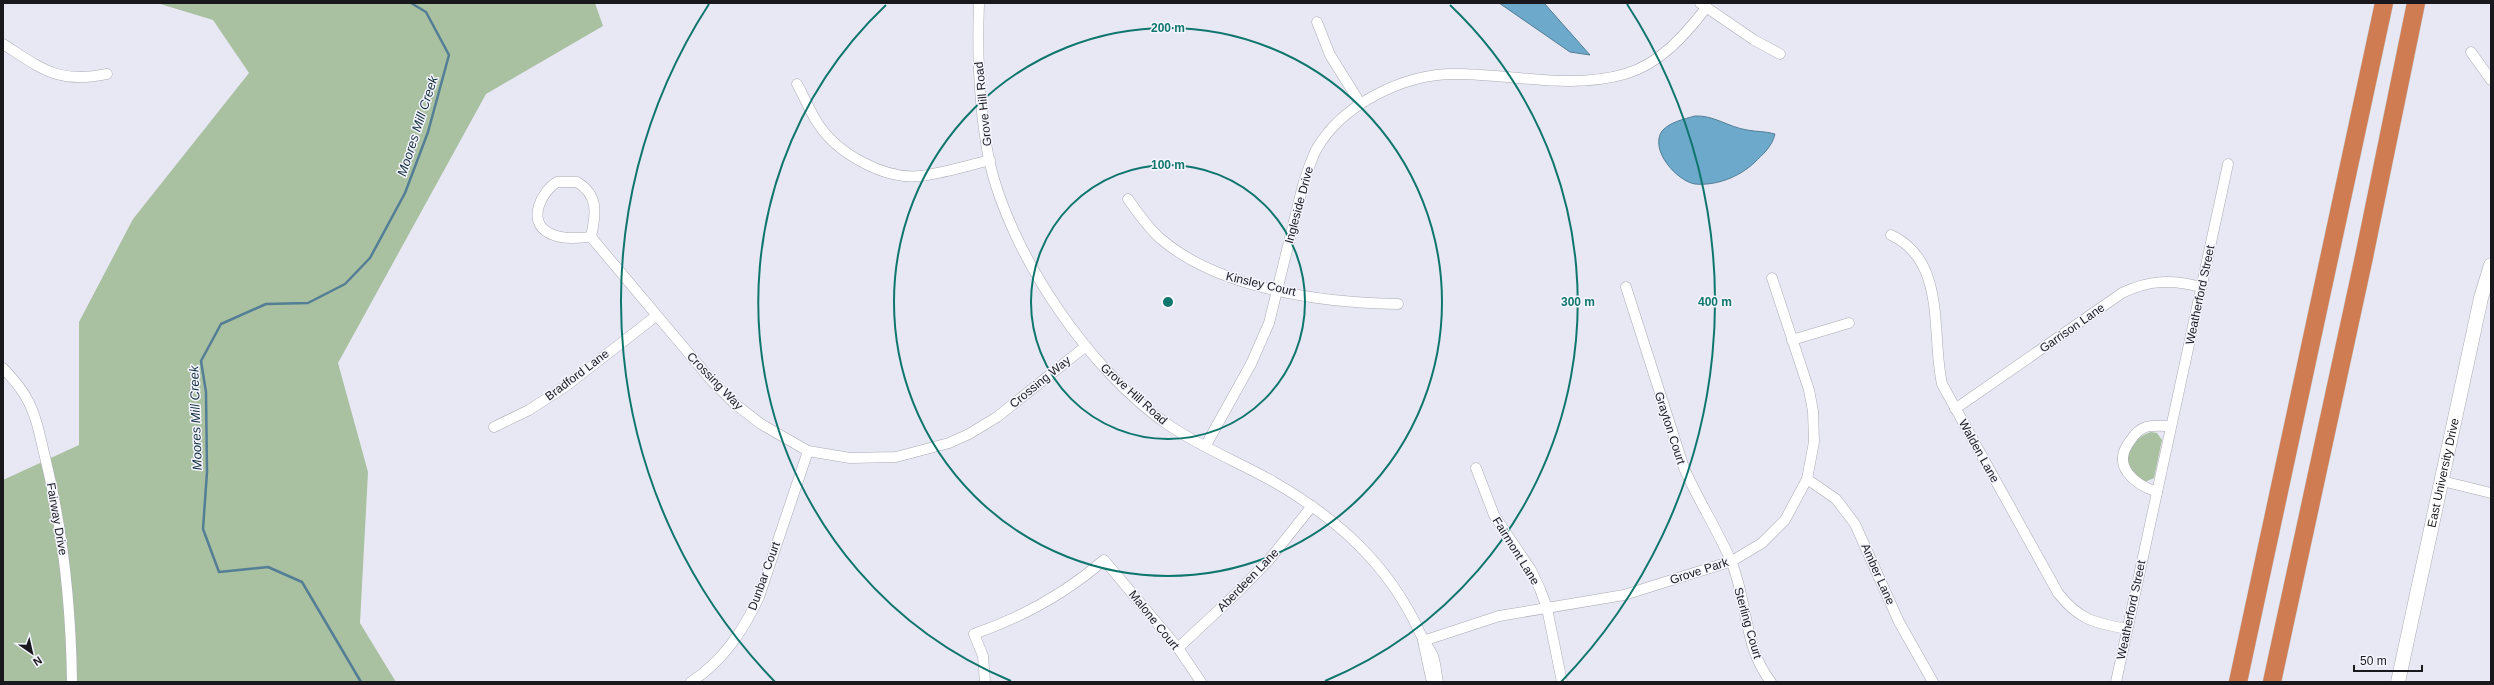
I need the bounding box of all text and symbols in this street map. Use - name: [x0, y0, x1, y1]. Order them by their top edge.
- text: 200 m: [1151, 21, 1185, 35]
- street label: Grove Hill Road: [972, 61, 994, 147]
- water label: Moores Mill Creek: [394, 73, 441, 178]
- text: 100 m: [1151, 158, 1185, 172]
- street label: Ingleside Drive: [1282, 165, 1316, 245]
- street label: Weatherford Street: [2183, 243, 2218, 346]
- street label: Kinsley Court: [1225, 269, 1298, 299]
- centre of rings: [1161, 295, 1175, 309]
- text: 300 m: [1561, 295, 1595, 309]
- text: 400 m: [1698, 295, 1732, 309]
- street label: Garrison Lane: [2037, 300, 2107, 356]
- street label: Bradford Lane: [542, 346, 612, 403]
- street label: Crossing Way: [684, 349, 746, 413]
- street label: Crossing Way: [1007, 353, 1073, 411]
- street label: Grove Hill Road: [1098, 360, 1170, 428]
- water label: Moores Mill Creek: [186, 364, 205, 471]
- street label: Grayton Court: [1652, 390, 1689, 467]
- street label: Walden Lane: [1956, 417, 2002, 485]
- street label: East University Drive: [2425, 417, 2462, 529]
- street label: Fairway Drive: [44, 482, 70, 557]
- street label: Fairmont Lane: [1490, 514, 1543, 588]
- street label: Dunbar Court: [745, 539, 783, 612]
- street label: Amber Lane: [1858, 541, 1898, 607]
- street label: Aberdeen Lane: [1214, 545, 1282, 614]
- street label: Grove Park: [1668, 555, 1731, 587]
- street label: Weatherford Street: [2114, 558, 2149, 661]
- street label: Sterling Court: [1731, 586, 1765, 661]
- street label: Malone Court: [1126, 588, 1183, 653]
- north arrow: [12, 633, 52, 673]
- scale bar: [2354, 647, 2422, 673]
- text: N: [31, 654, 44, 669]
- text: 50 m: [2360, 654, 2387, 668]

